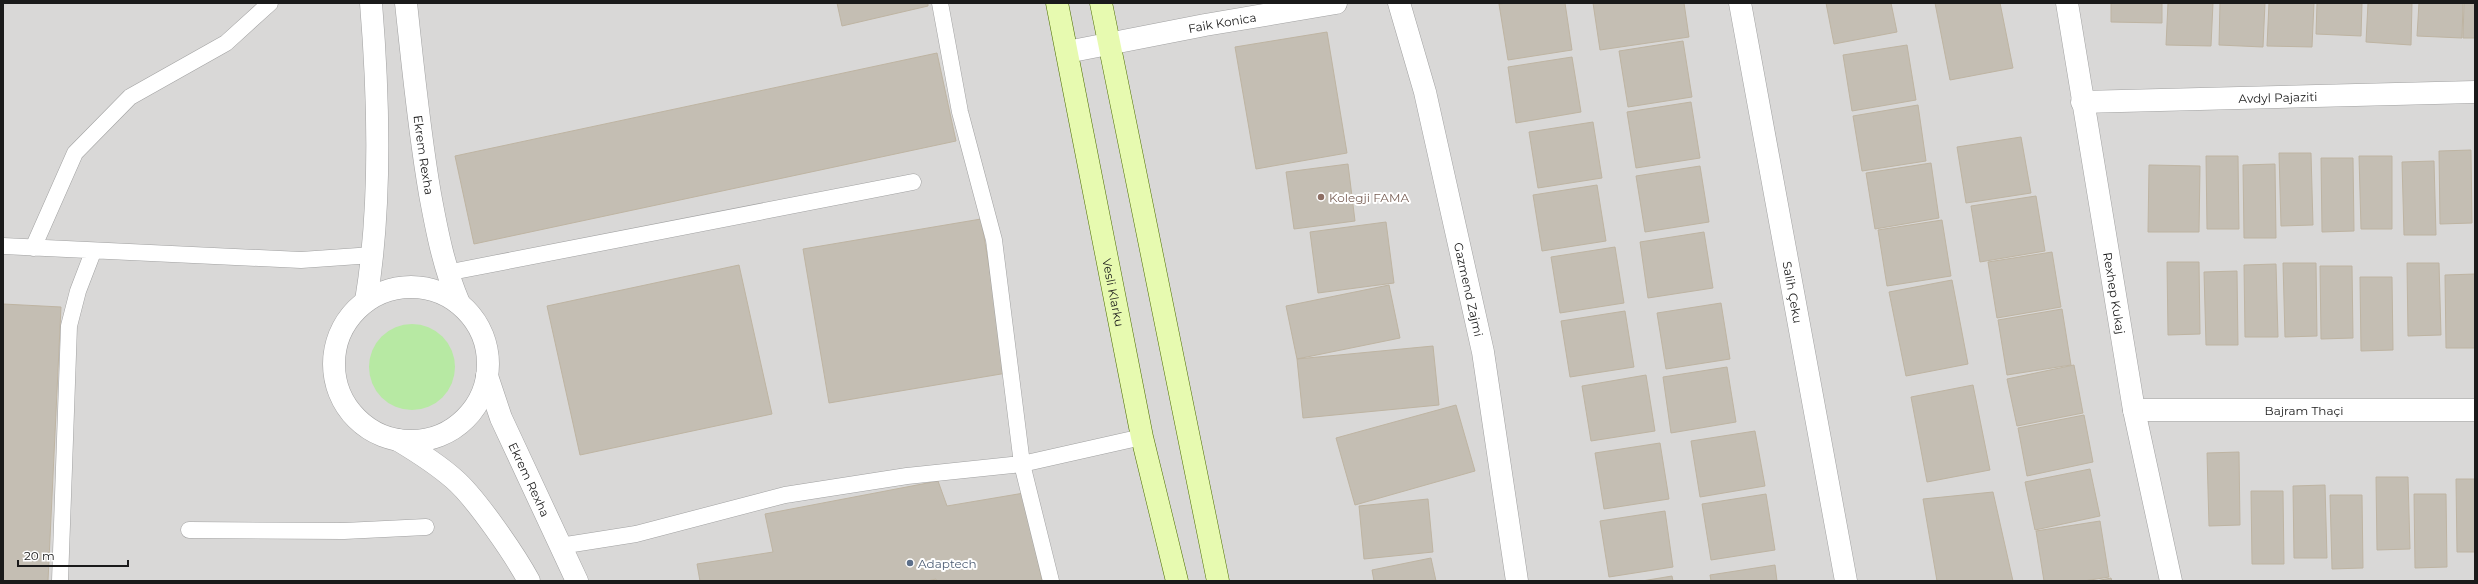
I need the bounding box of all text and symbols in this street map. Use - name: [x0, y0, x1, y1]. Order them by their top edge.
- street label: Faik Konica: [1187, 9, 1257, 36]
- street label: Avdyl Pajaziti: [2238, 89, 2318, 106]
- street label: Ekrem Rexha: [411, 114, 437, 196]
- place label: Kolegji FAMA: [1329, 190, 1409, 205]
- marker: Kolegji FAMA: [1316, 192, 1326, 202]
- street label: Gazmend Zajmi: [1451, 241, 1487, 338]
- street label: Rexhep Kukaj: [2101, 251, 2129, 335]
- street label: Vesli Klarku: [1100, 257, 1128, 328]
- street label: Salih Çeku: [1780, 260, 1806, 324]
- street label: Bajram Thaçi: [2265, 403, 2343, 418]
- street label: Ekrem Rexha: [506, 440, 553, 519]
- scale bar: [18, 542, 128, 568]
- text: 20 m: [24, 548, 55, 563]
- place label: Adaptech: [918, 556, 977, 571]
- marker: Adaptech: [905, 558, 915, 568]

